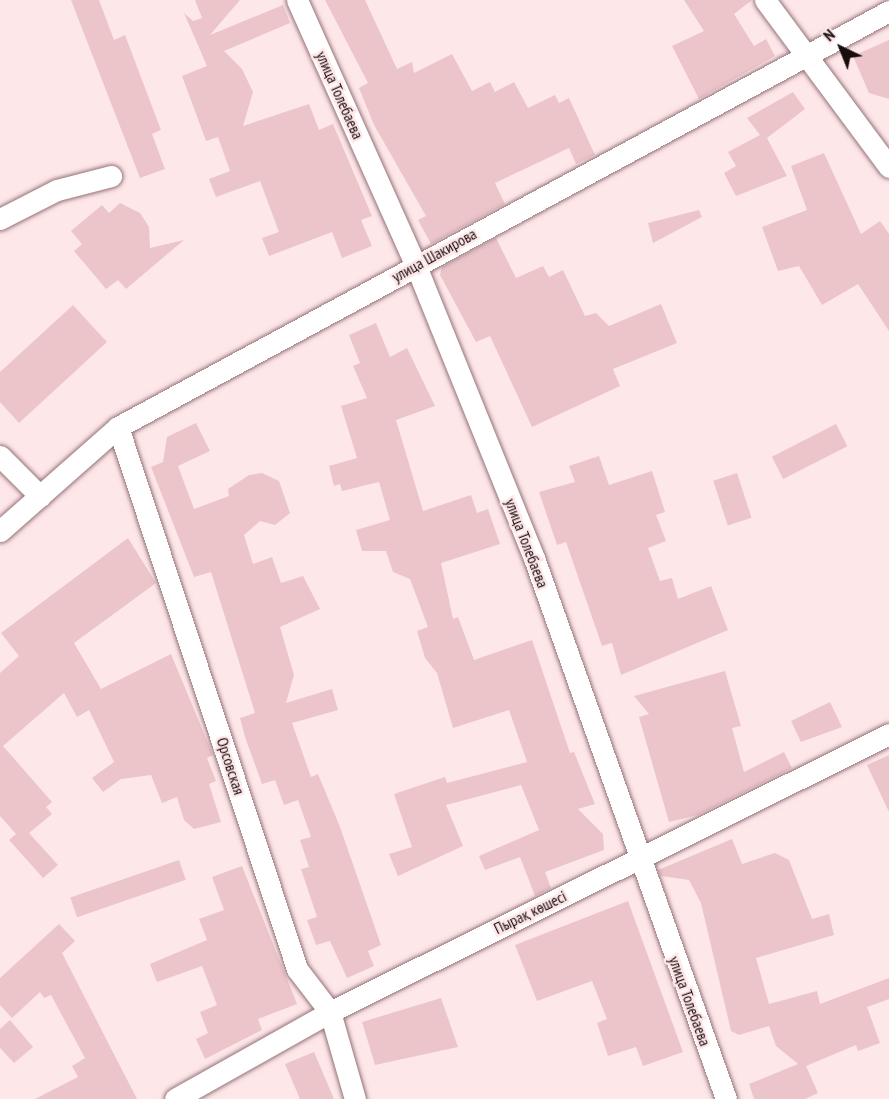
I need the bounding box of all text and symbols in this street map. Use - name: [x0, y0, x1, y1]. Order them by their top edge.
- north arrow: [811, 18, 871, 78]
- text: N: [819, 25, 839, 45]
- street label: улица Толебаева: [312, 48, 368, 142]
- street label: улица Шакирова: [388, 224, 480, 286]
- street label: улица Толебаева: [501, 495, 553, 591]
- street label: Орсовская: [213, 735, 249, 797]
- street label: Пырақ көшесі: [491, 886, 569, 938]
- street label: улица Толебаева: [665, 953, 715, 1049]

